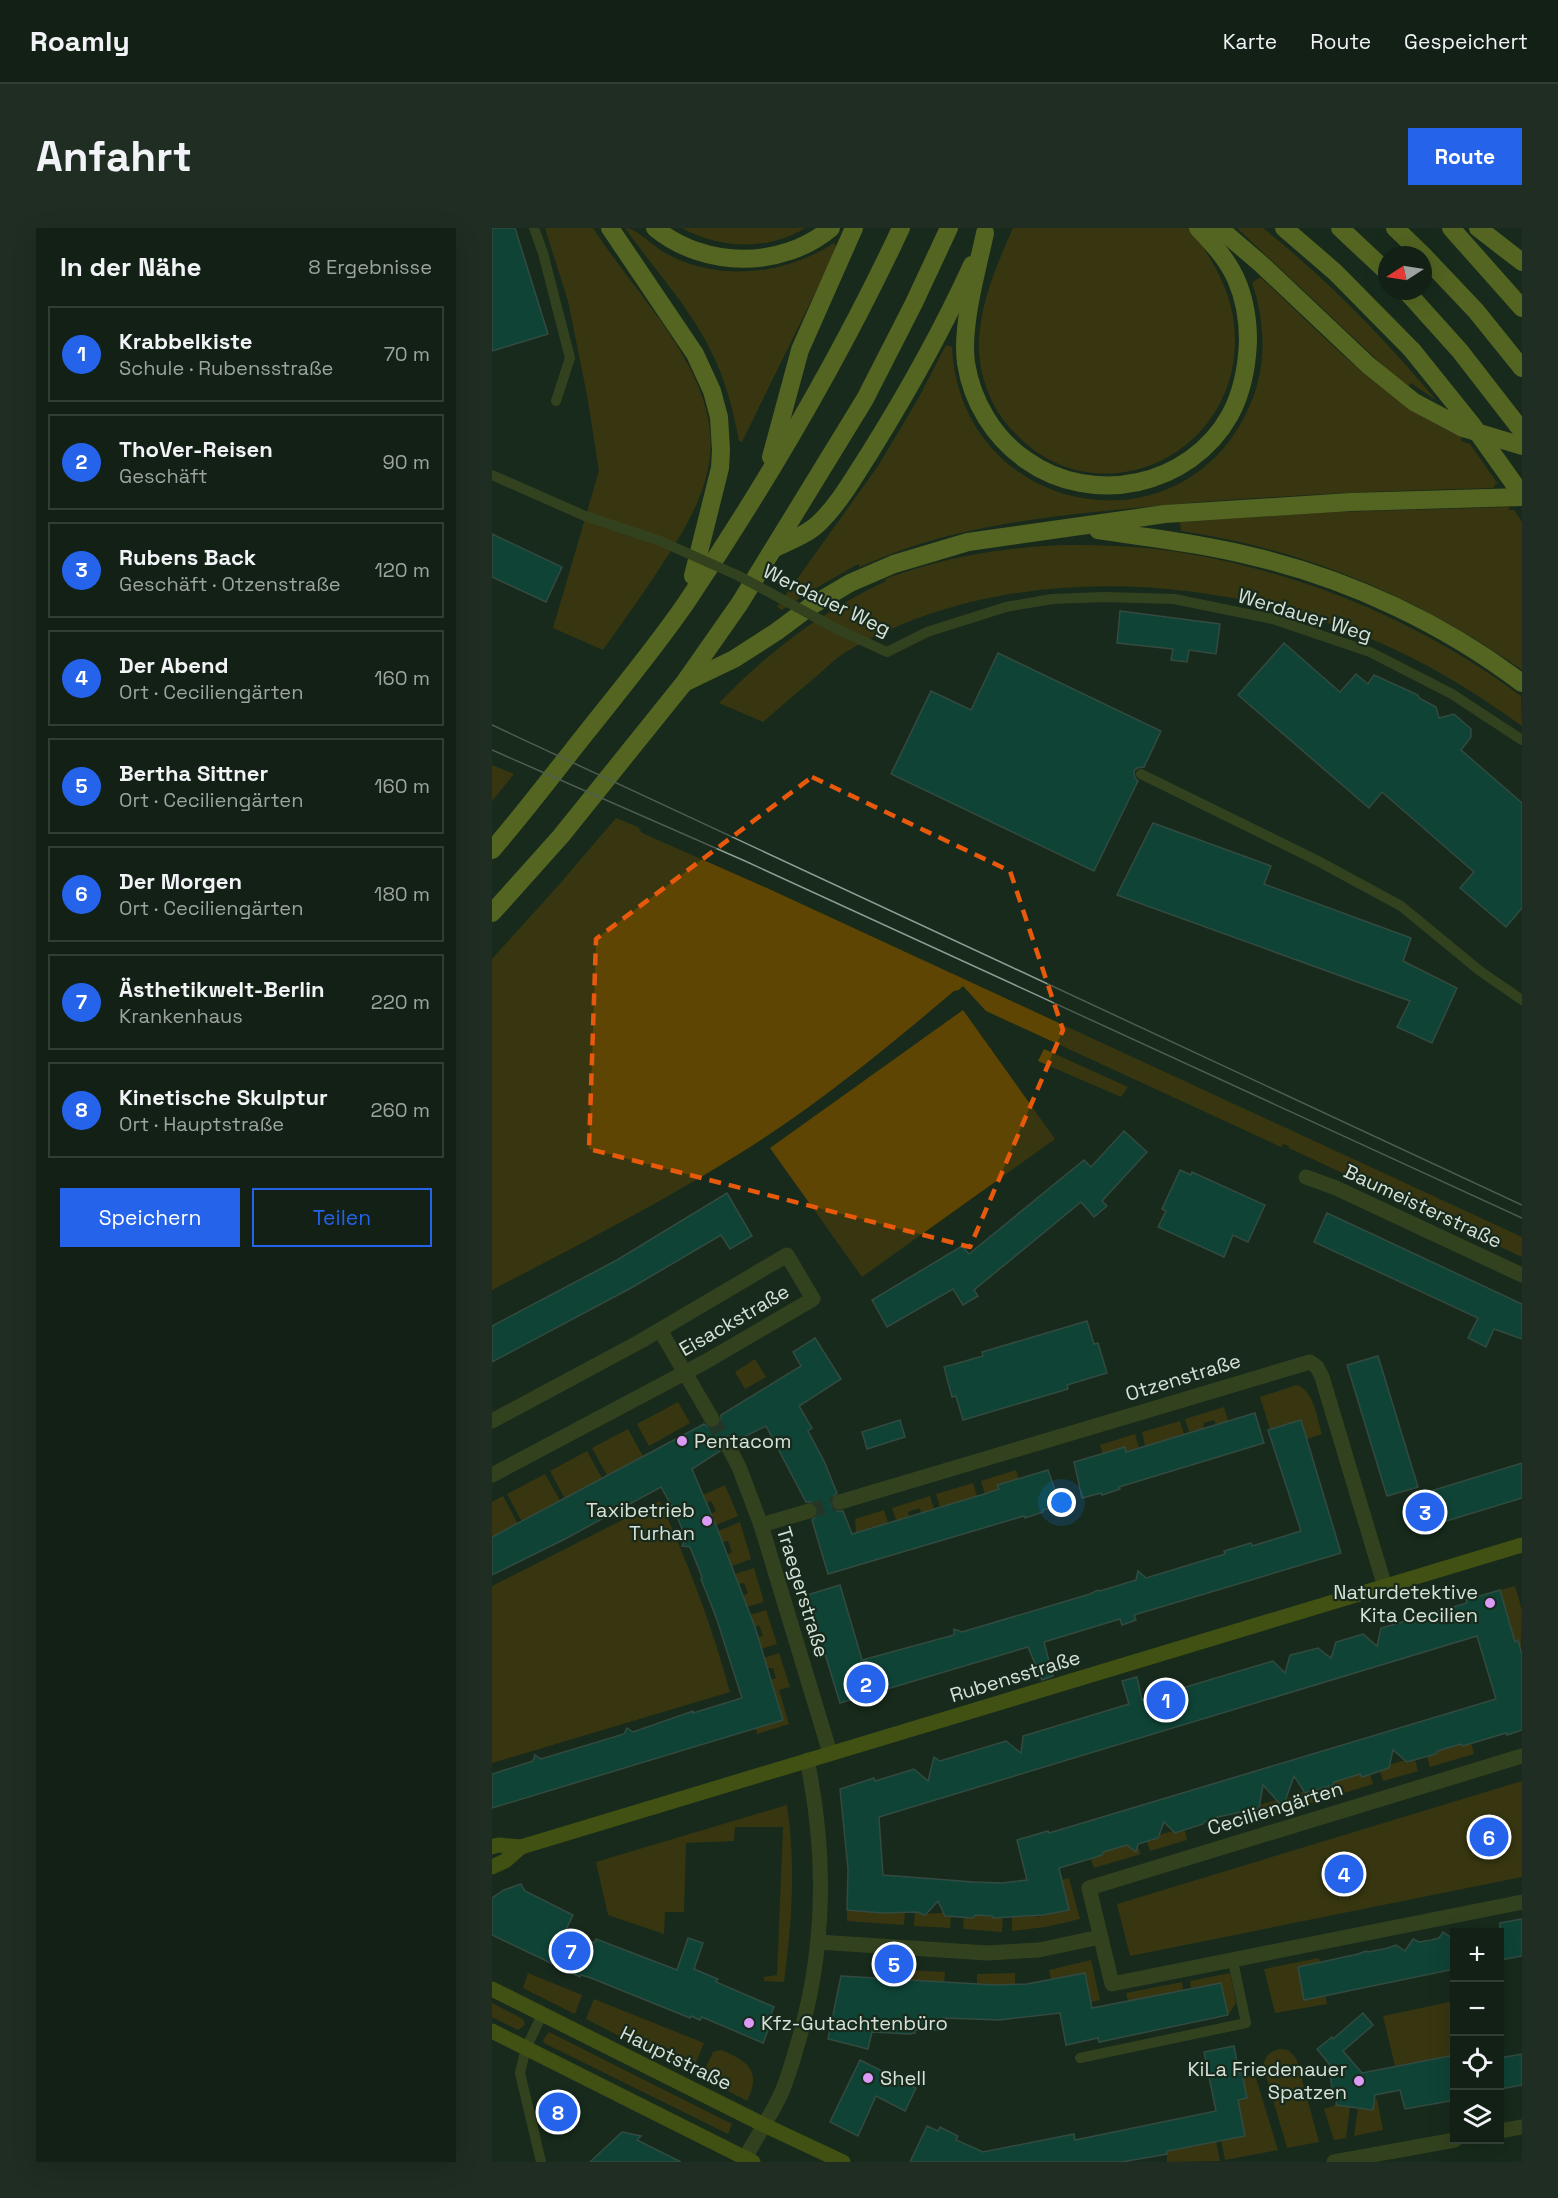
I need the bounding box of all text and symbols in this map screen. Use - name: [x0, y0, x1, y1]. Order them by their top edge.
- text: Roamly: [30, 23, 130, 59]
- text: Karte: [1223, 28, 1277, 55]
- text: Route: [1310, 28, 1371, 55]
- text: Gespeichert: [1404, 28, 1528, 55]
- button: Route: [1408, 128, 1522, 185]
- text: Anfahrt: [36, 130, 192, 183]
- north arrow: [1378, 246, 1432, 300]
- text: In der Nähe: [60, 250, 201, 284]
- text: 8 Ergebnisse: [308, 254, 432, 280]
- text: Krabbelkiste: [119, 327, 252, 355]
- text: 1: [77, 341, 86, 367]
- text: 70 m: [384, 341, 430, 367]
- text: Schule · Rubensstraße: [119, 355, 333, 381]
- text: ThoVer-Reisen: [119, 435, 273, 463]
- text: 2: [76, 449, 87, 475]
- text: 90 m: [383, 449, 430, 475]
- text: Geschäft: [119, 463, 207, 489]
- text: Rubens Back: [119, 543, 256, 571]
- text: 3: [75, 557, 88, 583]
- text: 120 m: [374, 557, 430, 583]
- street label: Werdauer Weg: [759, 558, 895, 642]
- text: Geschäft · Otzenstraße: [119, 571, 341, 597]
- street label: Werdauer Weg: [1235, 582, 1375, 648]
- text: Der Abend: [119, 651, 229, 679]
- text: 4: [75, 665, 88, 691]
- text: 160 m: [374, 665, 430, 691]
- text: Ort · Ceciliengärten: [119, 679, 303, 705]
- text: Bertha Sittner: [119, 759, 268, 787]
- text: 5: [76, 773, 88, 799]
- text: 160 m: [374, 773, 430, 799]
- text: Ort · Ceciliengärten: [119, 787, 303, 813]
- text: Der Morgen: [119, 867, 242, 895]
- text: 6: [75, 881, 88, 907]
- text: 180 m: [374, 881, 430, 907]
- text: Ort · Ceciliengärten: [119, 895, 303, 921]
- text: Ästhetikwelt-Berlin: [119, 975, 325, 1003]
- text: 7: [76, 989, 87, 1015]
- text: 220 m: [371, 989, 430, 1015]
- text: Krankenhaus: [119, 1003, 243, 1029]
- text: Kinetische Skulptur: [119, 1083, 328, 1111]
- text: 8: [76, 1097, 88, 1123]
- text: 260 m: [371, 1097, 430, 1123]
- text: Ort · Hauptstraße: [119, 1111, 284, 1137]
- street label: Baumeisterstraße: [1340, 1158, 1506, 1254]
- button: Speichern: [60, 1188, 240, 1247]
- button: Teilen: [252, 1188, 432, 1247]
- street label: Eisackstraße: [674, 1278, 794, 1362]
- street label: Otzenstraße: [1122, 1347, 1244, 1407]
- place label: Pentacom: [694, 1428, 791, 1454]
- marker: Pentacom: [675, 1434, 689, 1448]
- your location: [1047, 1488, 1076, 1517]
- pin: 3: [1406, 1490, 1444, 1534]
- place label: Taxibetrieb Turhan: [586, 1497, 695, 1546]
- marker: Taxibetrieb Turhan: [700, 1514, 714, 1528]
- street label: Traegerstraße: [771, 1524, 835, 1660]
- place label: Naturdetektive Kita Cecilien: [1333, 1579, 1478, 1628]
- marker: Naturdetektive Kita Cecilien: [1483, 1596, 1497, 1610]
- street label: Rubensstraße: [947, 1644, 1083, 1708]
- pin: 2: [846, 1662, 886, 1706]
- pin: 1: [1146, 1678, 1186, 1722]
- street label: Ceciliengärten: [1204, 1775, 1346, 1841]
- pin: 6: [1470, 1814, 1508, 1860]
- pin: 4: [1324, 1852, 1364, 1896]
- pin: 7: [552, 1928, 590, 1974]
- map controls: [1450, 1928, 1504, 2144]
- button: +: [1450, 1928, 1504, 1982]
- pin: 5: [874, 1942, 914, 1986]
- button: −: [1450, 1982, 1504, 2036]
- place label: Kfz-Gutachtenbüro: [761, 2010, 948, 2036]
- marker: Kfz-Gutachtenbüro: [742, 2016, 756, 2030]
- street label: Hauptstraße: [616, 2020, 736, 2096]
- button: locate: [1450, 2036, 1504, 2090]
- place label: KiLa Friedenauer Spatzen: [1187, 2056, 1347, 2105]
- place label: Shell: [880, 2065, 926, 2091]
- marker: Shell: [861, 2071, 875, 2085]
- marker: KiLa Friedenauer Spatzen: [1352, 2074, 1366, 2088]
- pin: 8: [538, 2090, 578, 2134]
- button: layers: [1450, 2090, 1504, 2144]

